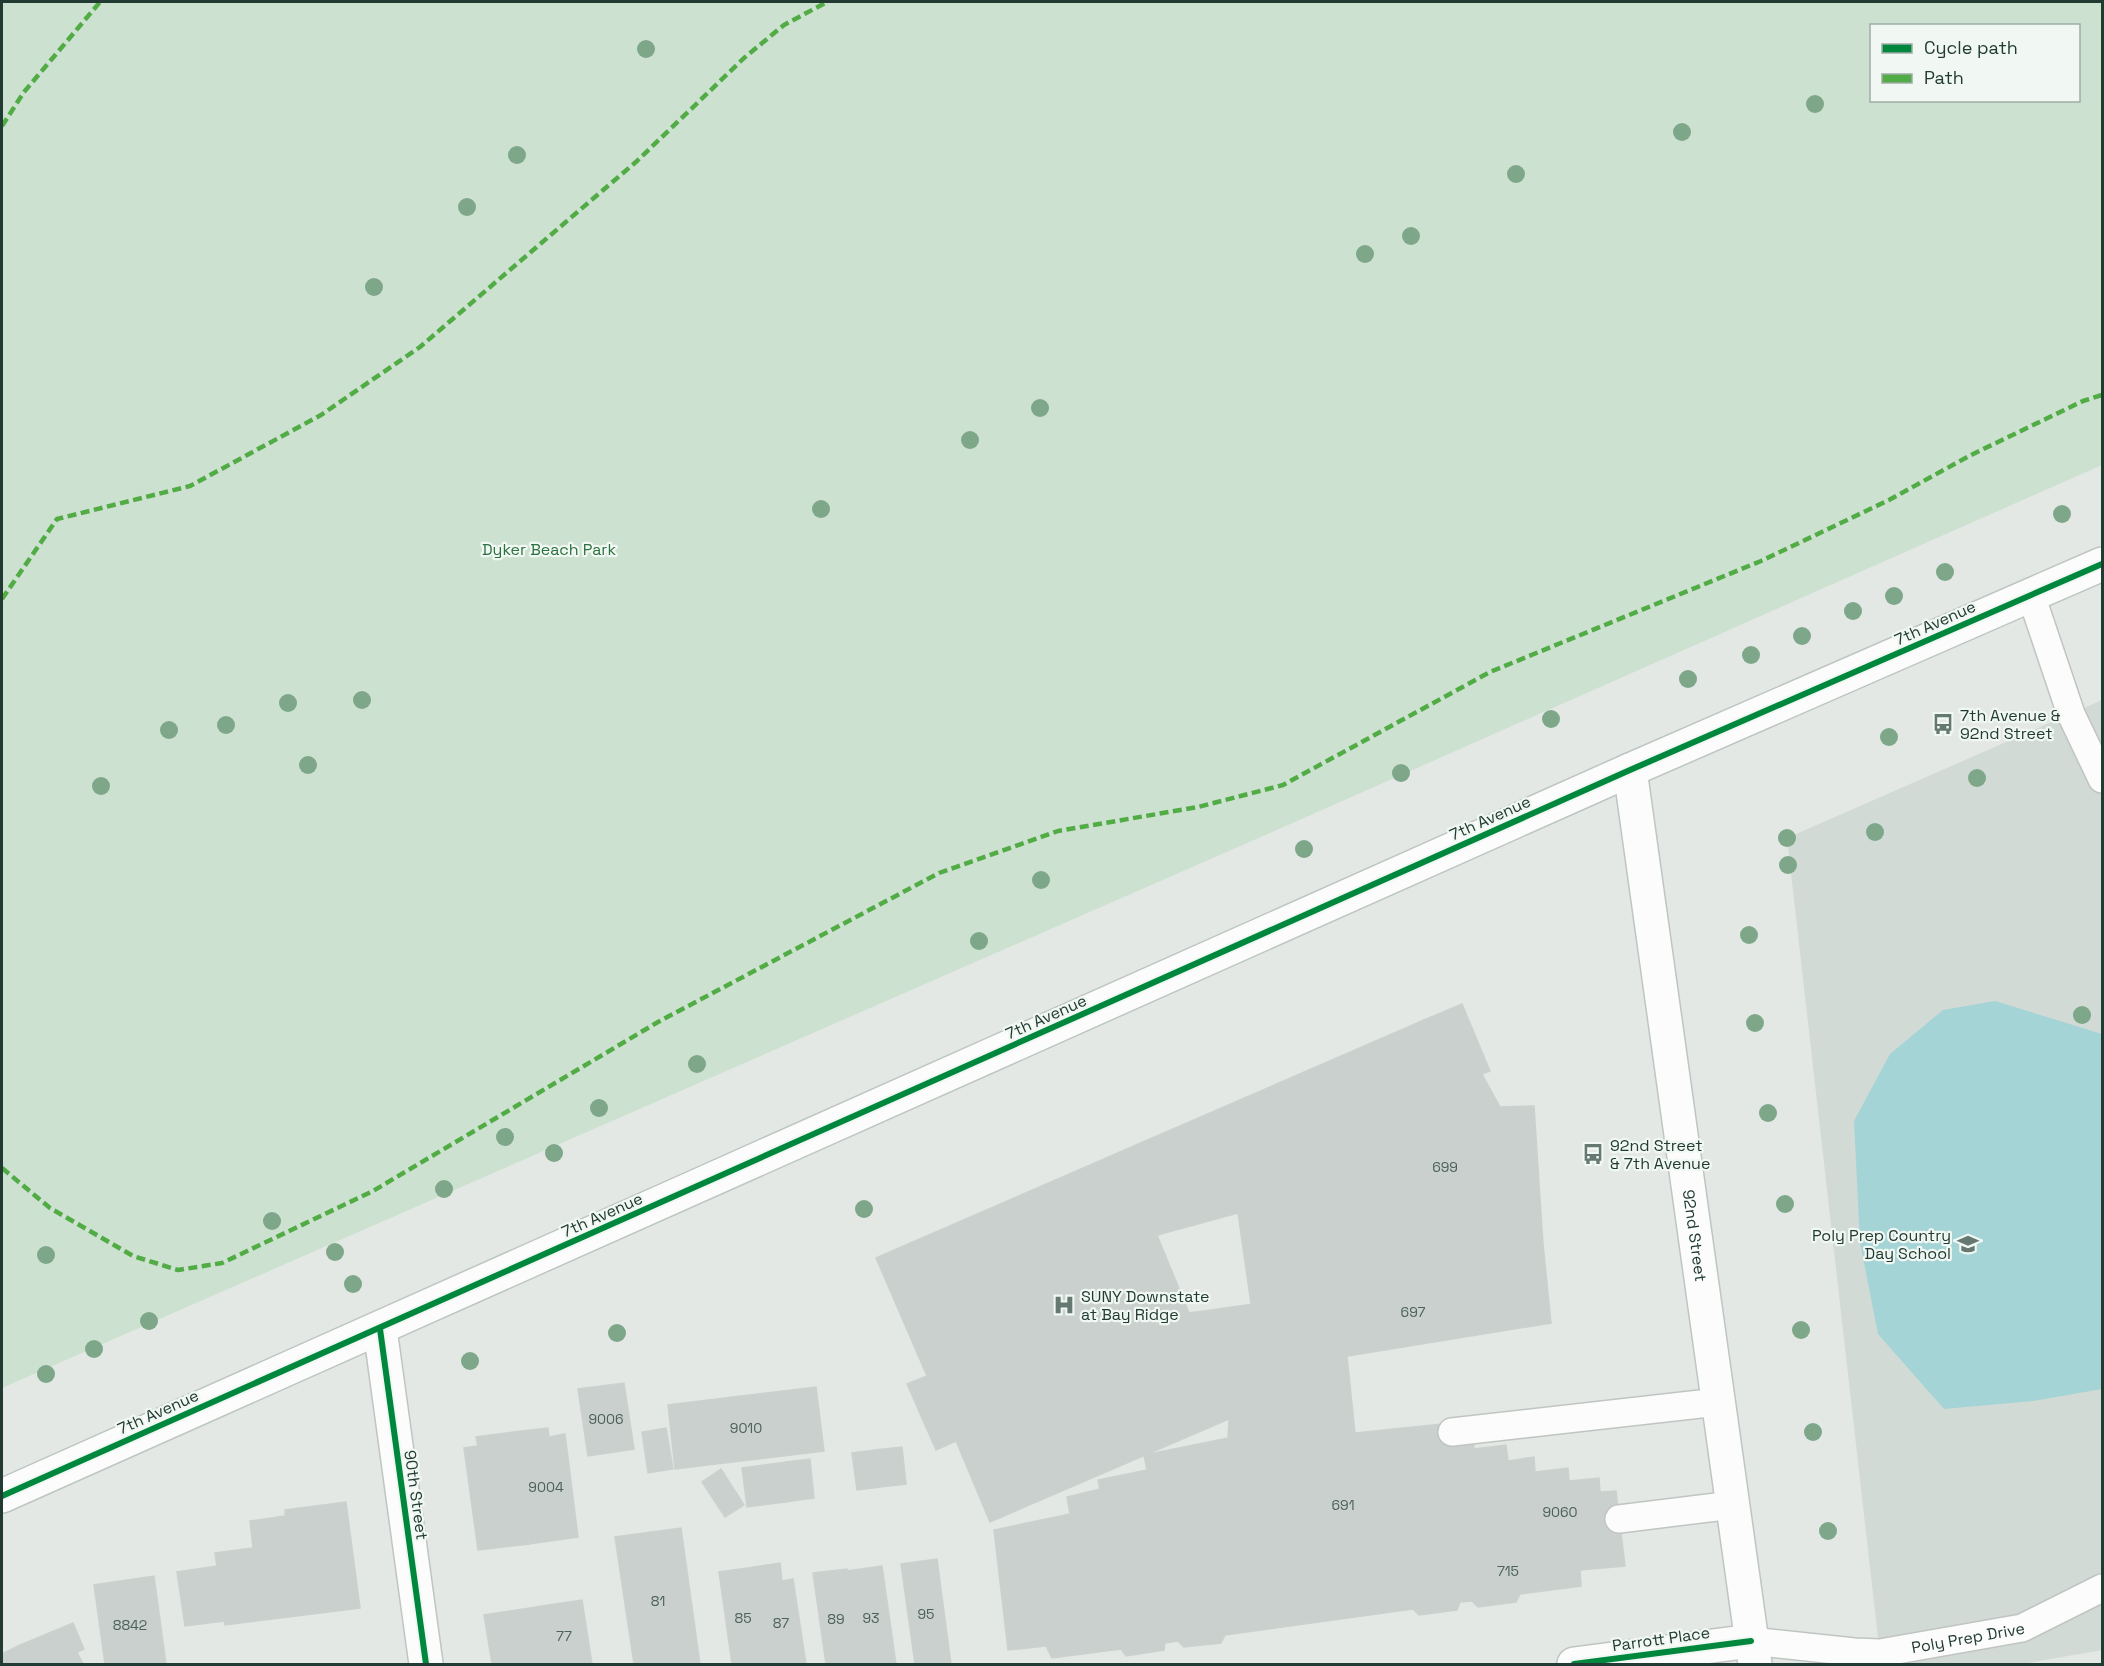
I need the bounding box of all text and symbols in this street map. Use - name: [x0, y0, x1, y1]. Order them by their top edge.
- legend: [1870, 24, 2080, 102]
- text: Cycle path: [1924, 36, 2018, 59]
- text: Path: [1924, 66, 1964, 89]
- park label: Dyker Beach Park: [482, 539, 616, 560]
- street label: 7th Avenue: [1891, 596, 1979, 650]
- place label: 7th Avenue & 92nd Street: [1960, 705, 2061, 744]
- bus stop icon: 7th Avenue & 92nd Street: [1931, 712, 1955, 736]
- street label: 7th Avenue: [1446, 791, 1534, 845]
- street label: 7th Avenue: [1002, 990, 1090, 1044]
- place label: 92nd Street & 7th Avenue: [1610, 1135, 1710, 1174]
- bus stop icon: 92nd Street & 7th Avenue: [1581, 1142, 1605, 1166]
- house number: 699: [1432, 1158, 1458, 1176]
- street label: 7th Avenue: [558, 1188, 646, 1242]
- street label: 92nd Street: [1678, 1188, 1712, 1283]
- place label: Poly Prep Country Day School: [1812, 1225, 1951, 1264]
- school or university icon: Poly Prep Country Day School: [1956, 1232, 1980, 1256]
- place label: SUNY Downstate at Bay Ridge: [1081, 1286, 1210, 1325]
- hospital icon: SUNY Downstate at Bay Ridge: [1052, 1293, 1076, 1317]
- house number: 697: [1401, 1303, 1425, 1321]
- street label: 7th Avenue: [114, 1385, 202, 1439]
- house number: 9006: [588, 1410, 624, 1428]
- house number: 9010: [730, 1419, 762, 1437]
- street label: 90th Street: [399, 1449, 433, 1541]
- house number: 9004: [528, 1478, 564, 1496]
- house number: 691: [1332, 1496, 1355, 1514]
- house number: 9060: [1542, 1503, 1578, 1521]
- house number: 715: [1497, 1562, 1519, 1580]
- house number: 81: [651, 1592, 665, 1610]
- house number: 95: [918, 1605, 934, 1623]
- house number: 85: [734, 1609, 752, 1627]
- house number: 93: [862, 1609, 880, 1627]
- house number: 89: [827, 1610, 845, 1628]
- house number: 87: [773, 1614, 789, 1632]
- house number: 8842: [113, 1616, 147, 1634]
- street label: Poly Prep Drive: [1910, 1617, 2026, 1658]
- street label: Parrott Place: [1611, 1622, 1711, 1656]
- house number: 77: [556, 1627, 572, 1645]

